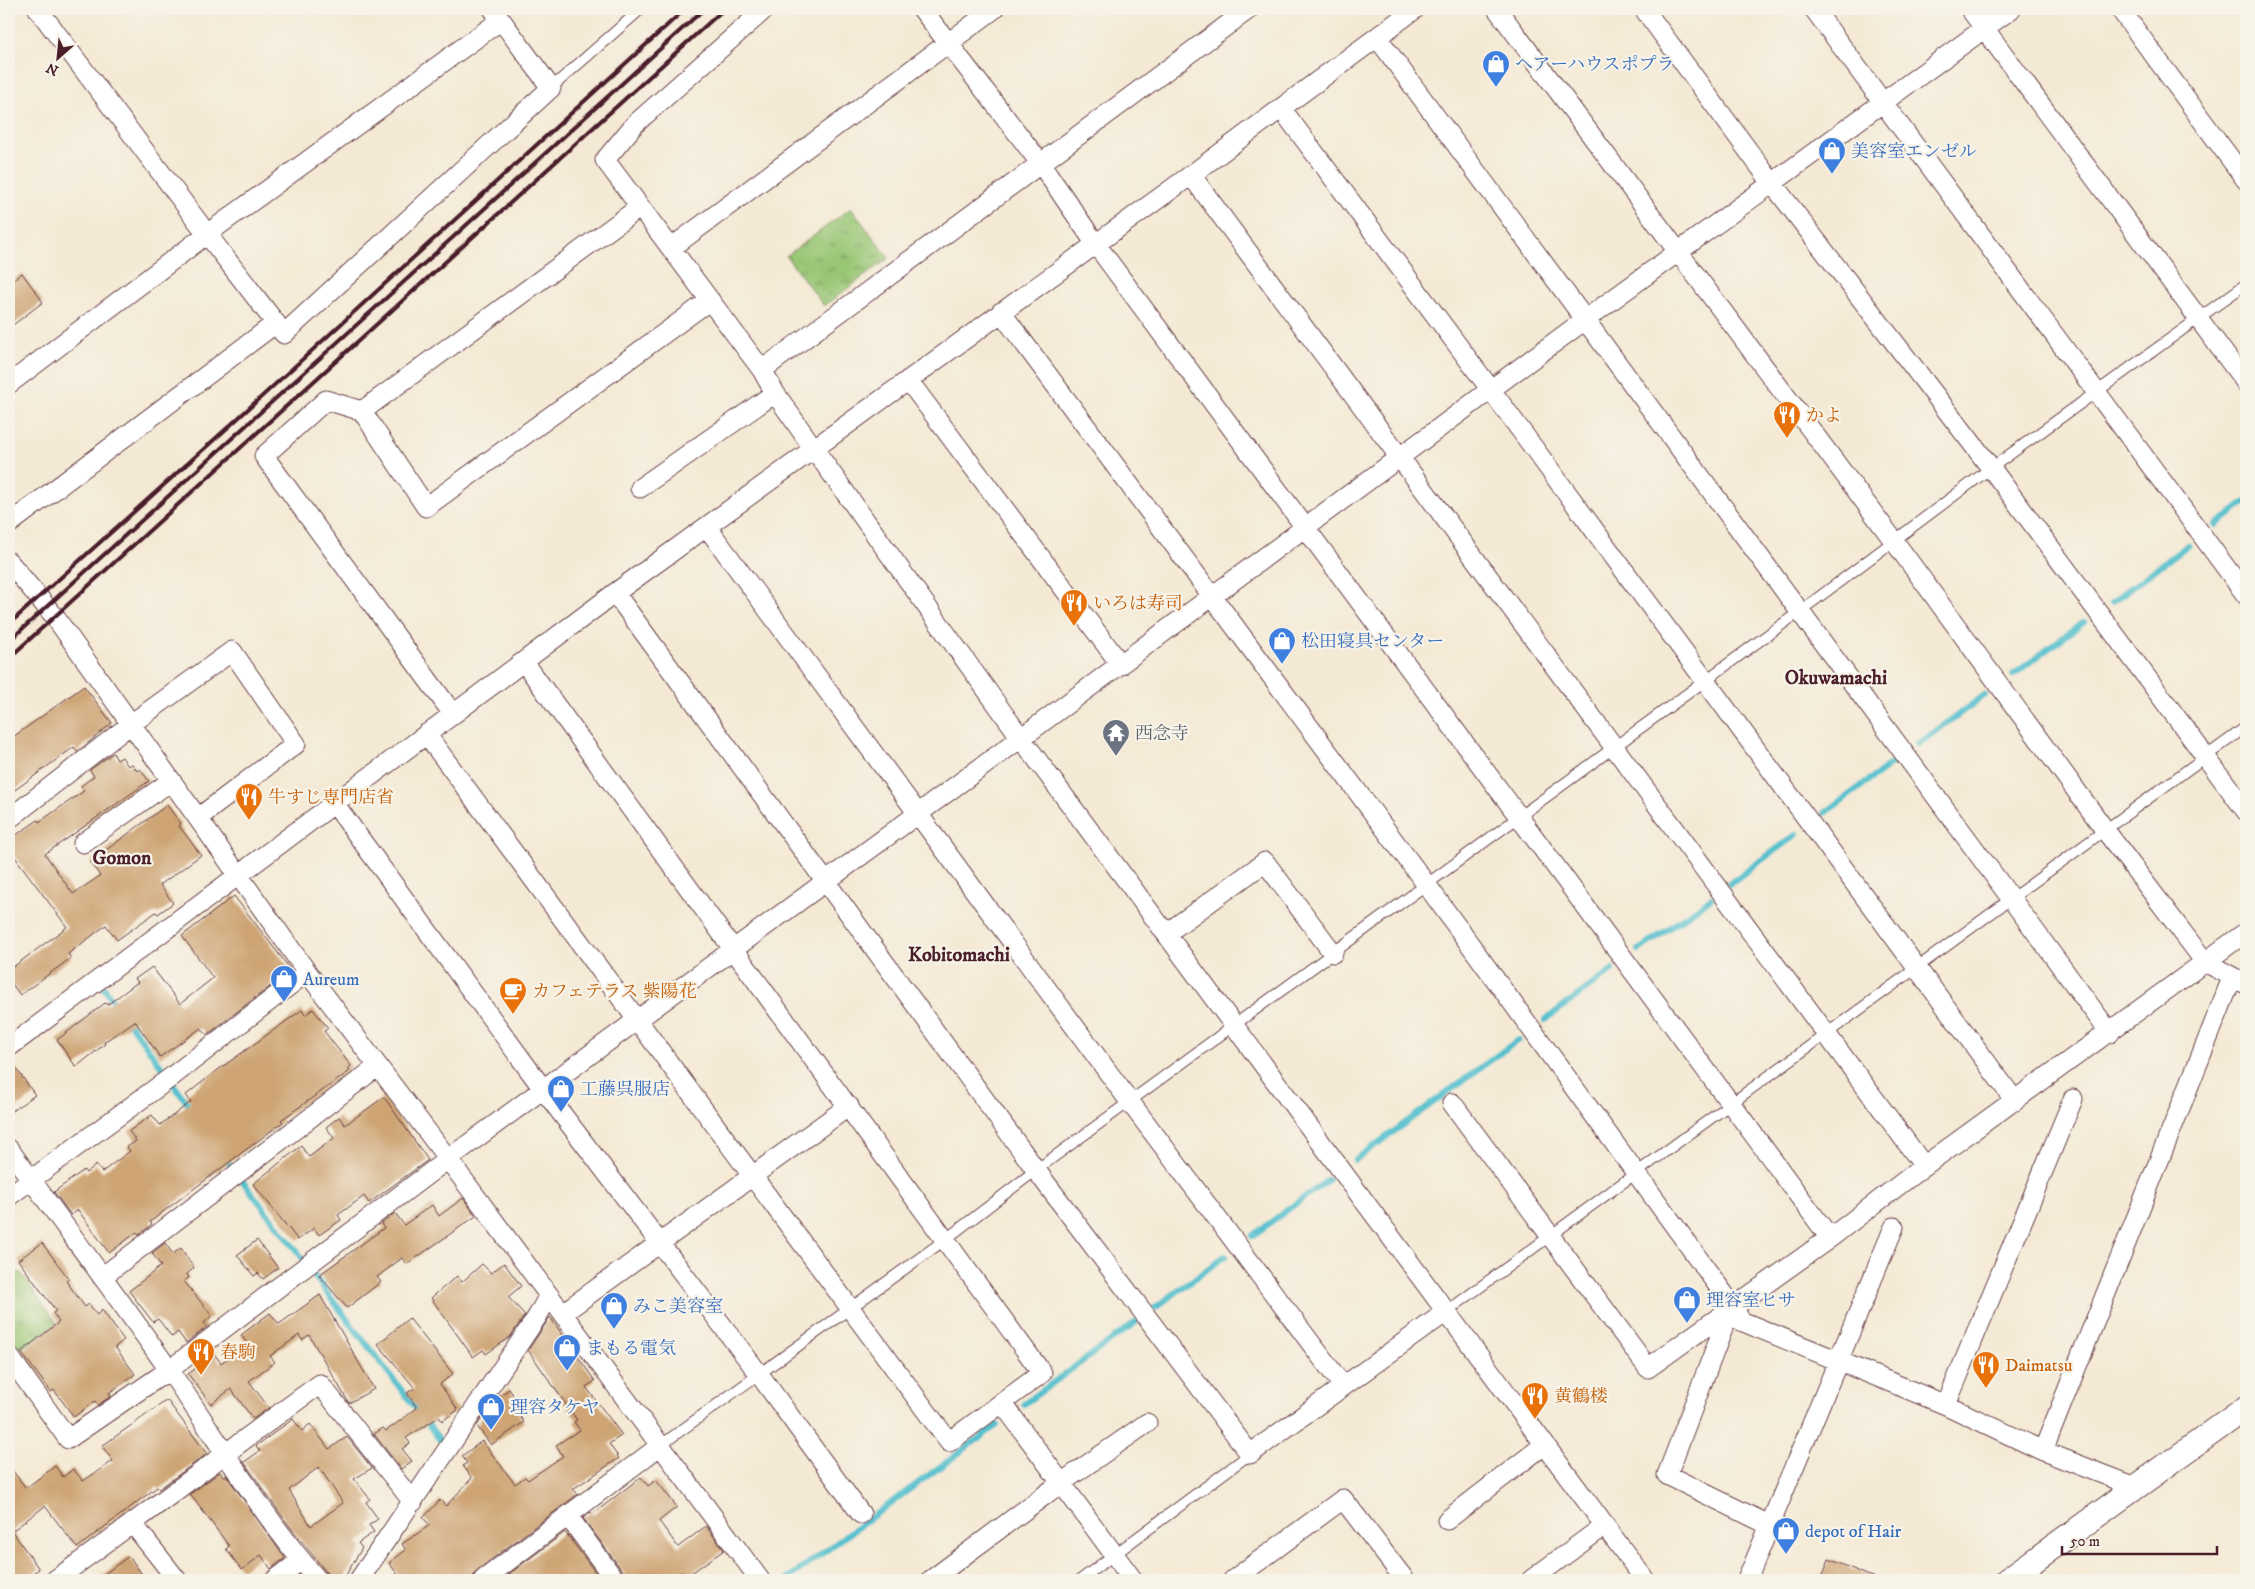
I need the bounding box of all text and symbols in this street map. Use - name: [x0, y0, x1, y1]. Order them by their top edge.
- north arrow: [32, 32, 82, 82]
- shop icon: ヘアーハウスポプラ: [1481, 49, 1511, 88]
- place label: ヘアーハウスポプラ: [1515, 54, 1674, 76]
- text: N: [43, 58, 62, 79]
- shop icon: 美容室エンゼル: [1817, 136, 1847, 175]
- place label: 美容室エンゼル: [1851, 141, 1977, 163]
- restaurant icon: かよ: [1772, 400, 1802, 439]
- place label: かよ: [1806, 405, 1842, 427]
- restaurant icon: いろは寿司: [1059, 588, 1089, 627]
- place label: いろは寿司: [1093, 593, 1183, 615]
- shop icon: 松田寝具センター: [1267, 626, 1297, 665]
- place label: 松田寝具センター: [1301, 631, 1444, 653]
- district label: Okuwamachi: [1785, 666, 1887, 691]
- temple icon: 西念寺: [1101, 718, 1131, 757]
- place label: 西念寺: [1135, 723, 1189, 745]
- restaurant icon: 牛すじ専門店省: [234, 782, 264, 821]
- place label: 牛すじ専門店省: [268, 787, 394, 809]
- district label: Gomon: [93, 846, 152, 871]
- district label: Kobitomachi: [908, 943, 1010, 968]
- shop icon: Aureum: [269, 964, 299, 1003]
- place label: Aureum: [303, 969, 360, 991]
- cafe icon: カフェテラス 紫陽花: [498, 976, 528, 1015]
- place label: カフェテラス 紫陽花: [532, 981, 696, 1003]
- shop icon: 工藤呉服店: [546, 1074, 576, 1113]
- place label: 工藤呉服店: [580, 1079, 670, 1101]
- shop icon: 理容室ヒサ: [1672, 1285, 1702, 1324]
- place label: 理容室ヒサ: [1706, 1290, 1796, 1312]
- shop icon: みこ美容室: [599, 1291, 629, 1330]
- place label: みこ美容室: [633, 1296, 723, 1318]
- shop icon: まもる電気: [552, 1333, 582, 1372]
- restaurant icon: 春駒: [186, 1337, 216, 1376]
- place label: まもる電気: [586, 1338, 676, 1360]
- place label: 春駒: [220, 1342, 256, 1364]
- restaurant icon: Daimatsu: [1971, 1350, 2001, 1389]
- place label: Daimatsu: [2005, 1355, 2073, 1377]
- restaurant icon: 黄鶴楼: [1520, 1381, 1550, 1420]
- place label: 黄鶴楼: [1554, 1386, 1608, 1408]
- shop icon: 理容タケヤ: [476, 1392, 506, 1431]
- place label: 理容タケヤ: [510, 1397, 600, 1419]
- shop icon: depot of Hair: [1771, 1516, 1801, 1555]
- place label: depot of Hair: [1805, 1521, 1902, 1543]
- scale bar: [2062, 1524, 2218, 1556]
- text: 50 m: [2070, 1532, 2100, 1551]

